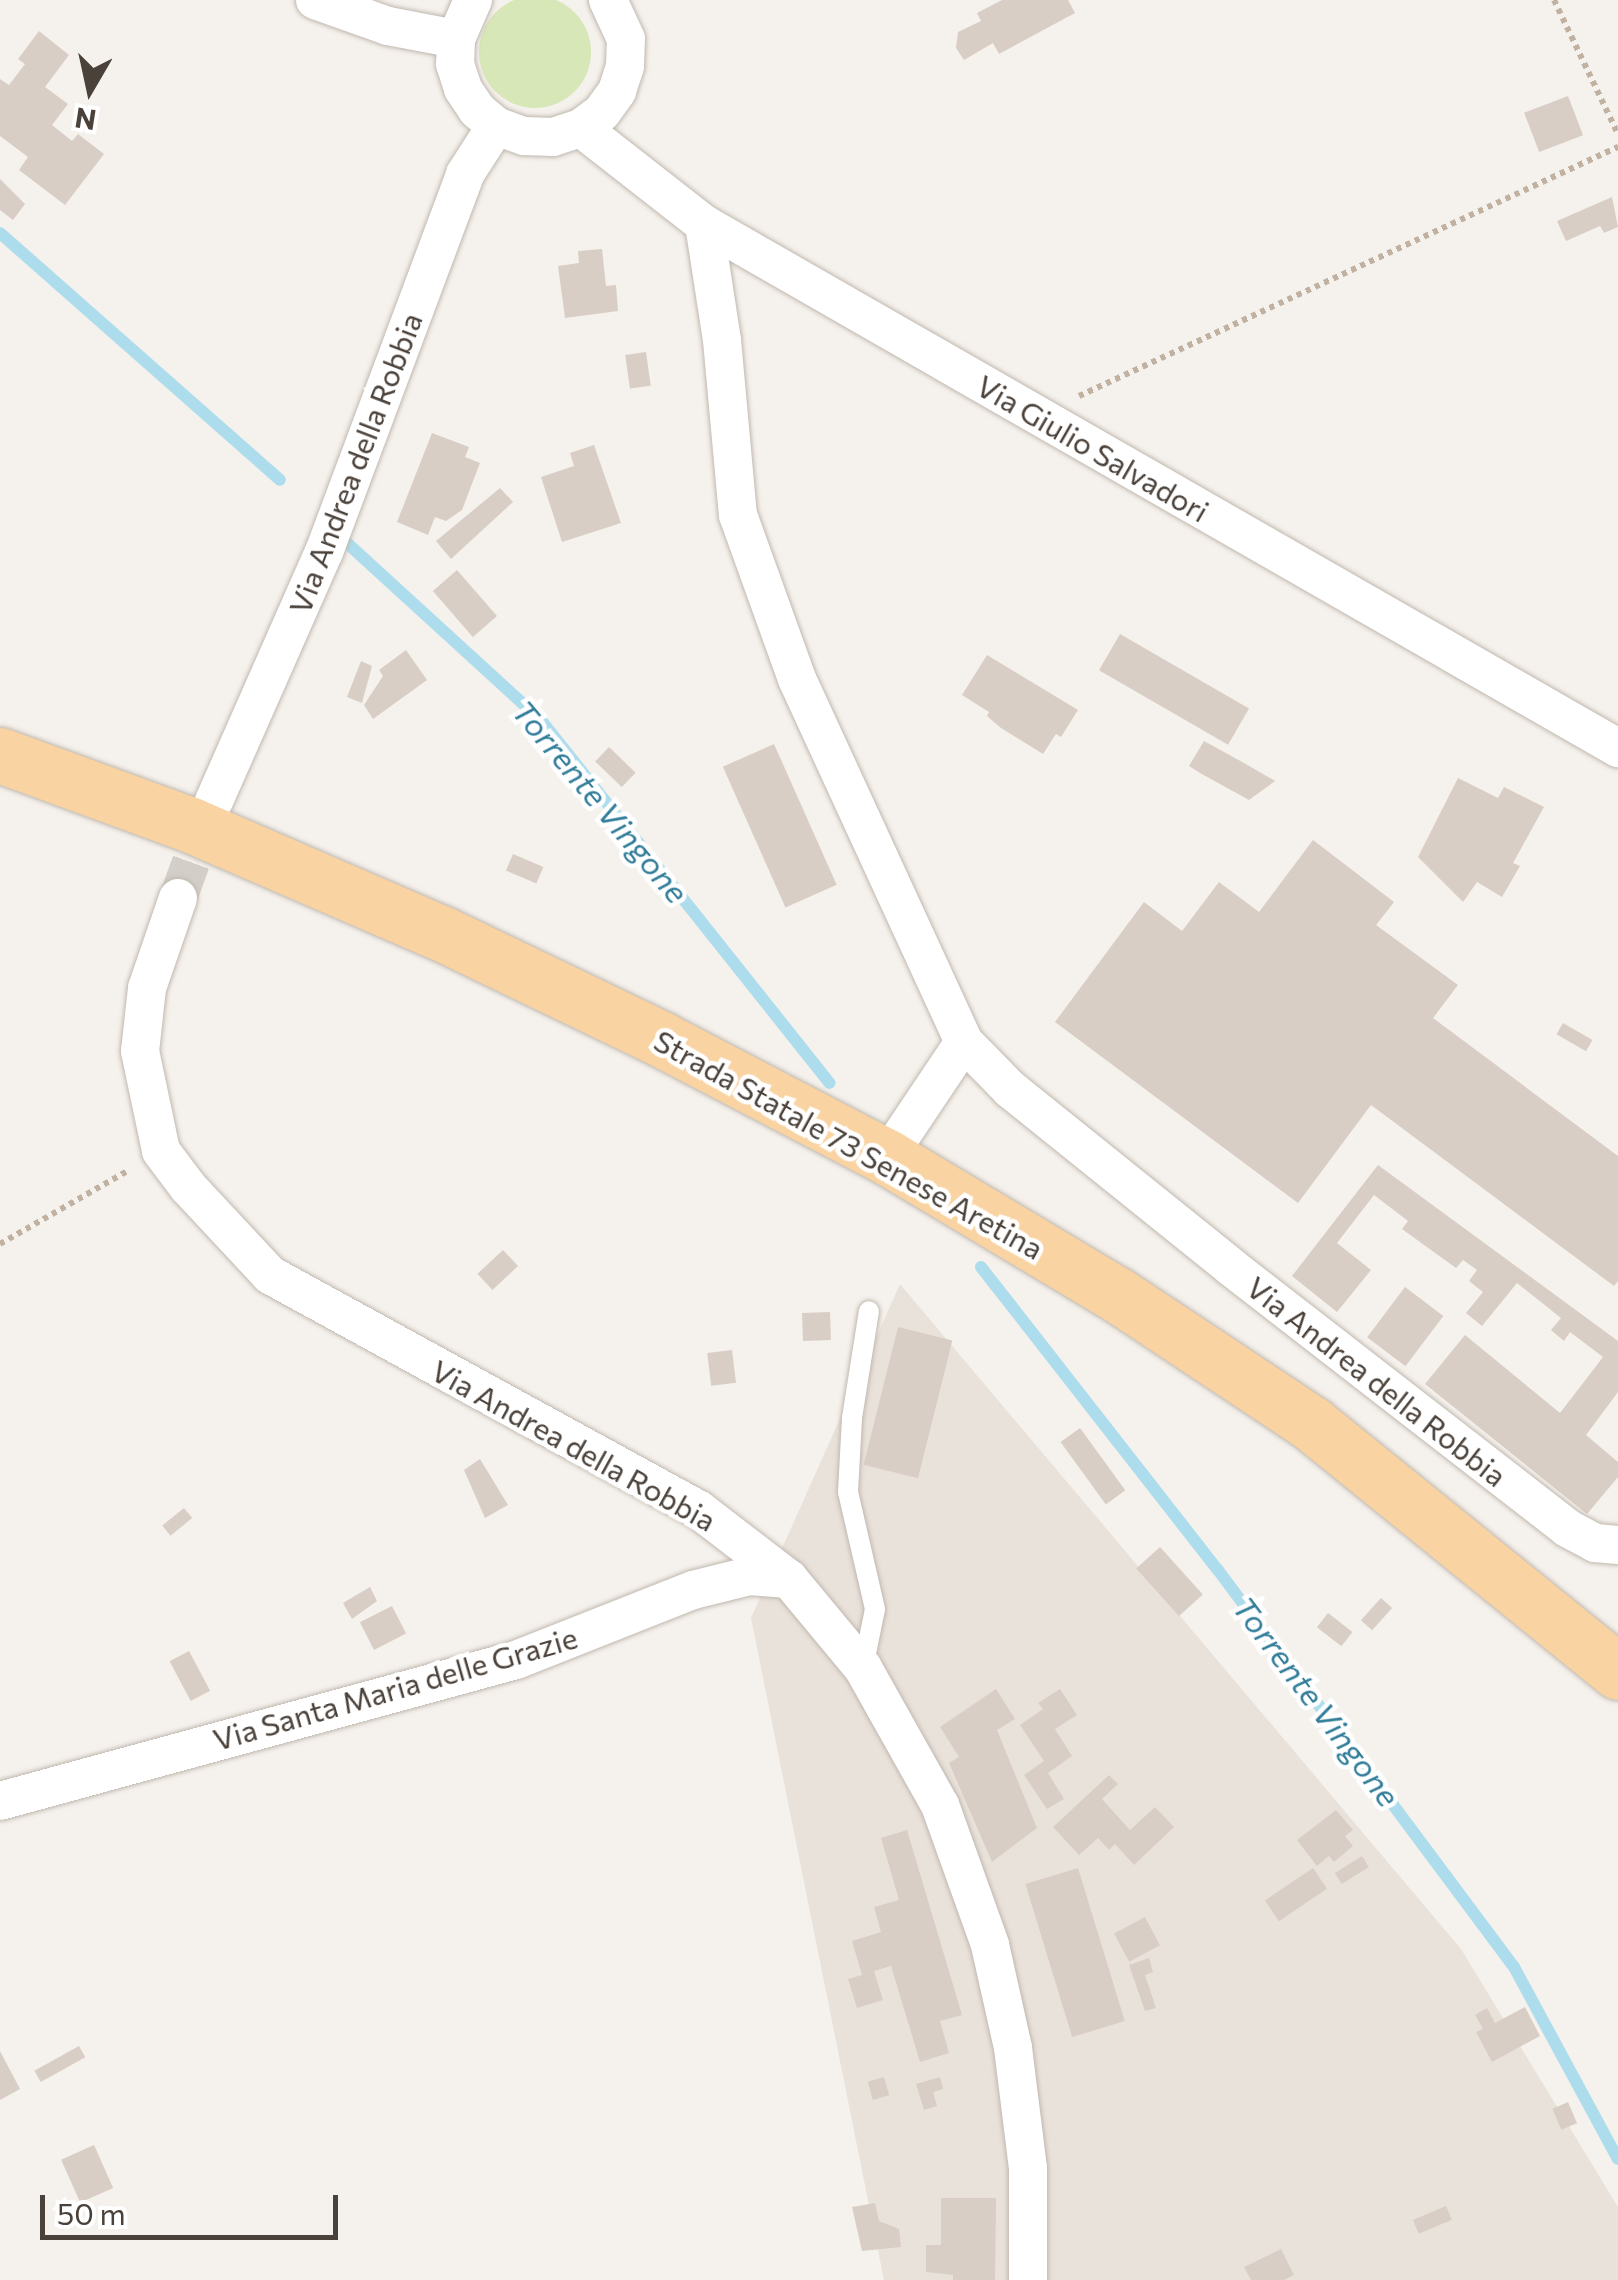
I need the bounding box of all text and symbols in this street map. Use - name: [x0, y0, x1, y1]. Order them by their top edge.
- north arrow: [40, 40, 140, 140]
- text: N: [72, 101, 98, 138]
- street label: Via Andrea della Robbia: [281, 307, 429, 619]
- street label: Via Giulio Salvadori: [971, 367, 1215, 529]
- water label: Torrente Vingone: [505, 692, 697, 910]
- street label: Strada Statale 73 Senese Aretina: [648, 1022, 1050, 1266]
- street label: Via Andrea della Robbia: [1240, 1268, 1514, 1494]
- street label: Via Andrea della Robbia: [426, 1352, 722, 1538]
- water label: Torrente Vingone: [1225, 1588, 1409, 1814]
- street label: Via Santa Maria delle Grazie: [209, 1619, 581, 1757]
- scale bar: [45, 2175, 342, 2237]
- text: 50 m: [57, 2194, 126, 2231]

